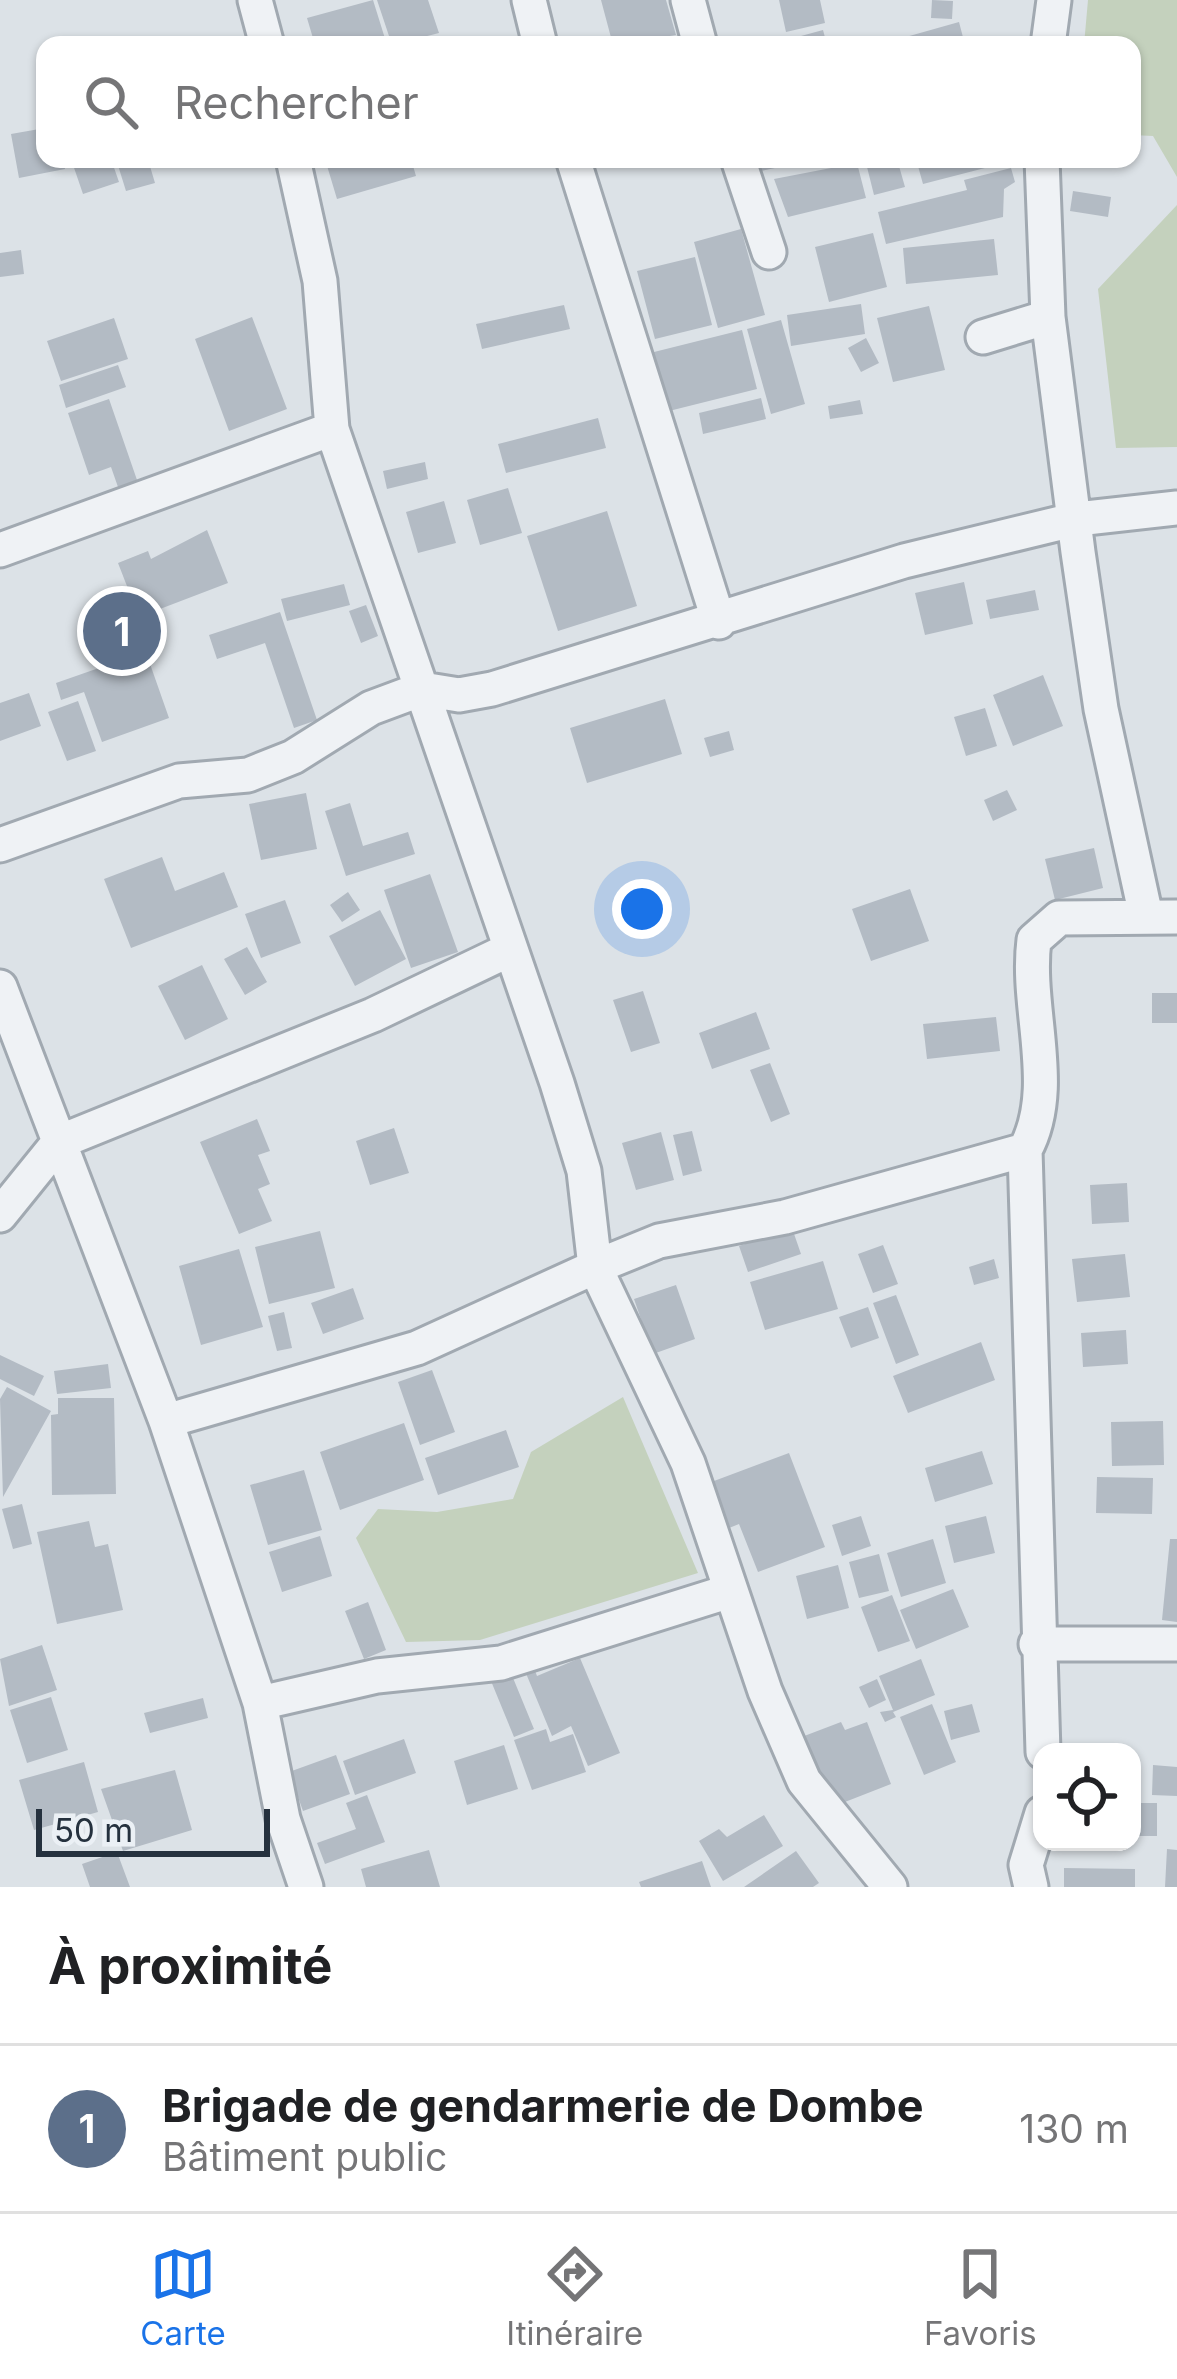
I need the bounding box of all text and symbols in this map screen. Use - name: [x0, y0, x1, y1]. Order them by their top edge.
- search box: [36, 36, 1141, 168]
- icon: search: [78, 69, 144, 135]
- text: Rechercher: [174, 75, 419, 130]
- pin: 1: [83, 586, 161, 676]
- your location: [612, 879, 672, 939]
- map controls: [1033, 1743, 1141, 1851]
- button: locate: [1033, 1743, 1141, 1851]
- scale bar: [36, 1803, 270, 1856]
- text: 50 m: [54, 1810, 133, 1850]
- text: À proximité: [48, 1935, 332, 1996]
- text: Brigade de gendarmerie de Dombe: [162, 2078, 924, 2133]
- text: 1: [79, 2105, 95, 2152]
- text: 130 m: [1019, 2105, 1129, 2152]
- text: Bâtiment public: [162, 2133, 447, 2180]
- tab: Carte: [140, 2241, 226, 2353]
- tab: Itinéraire: [506, 2241, 643, 2353]
- tab: Favoris: [924, 2241, 1037, 2353]

